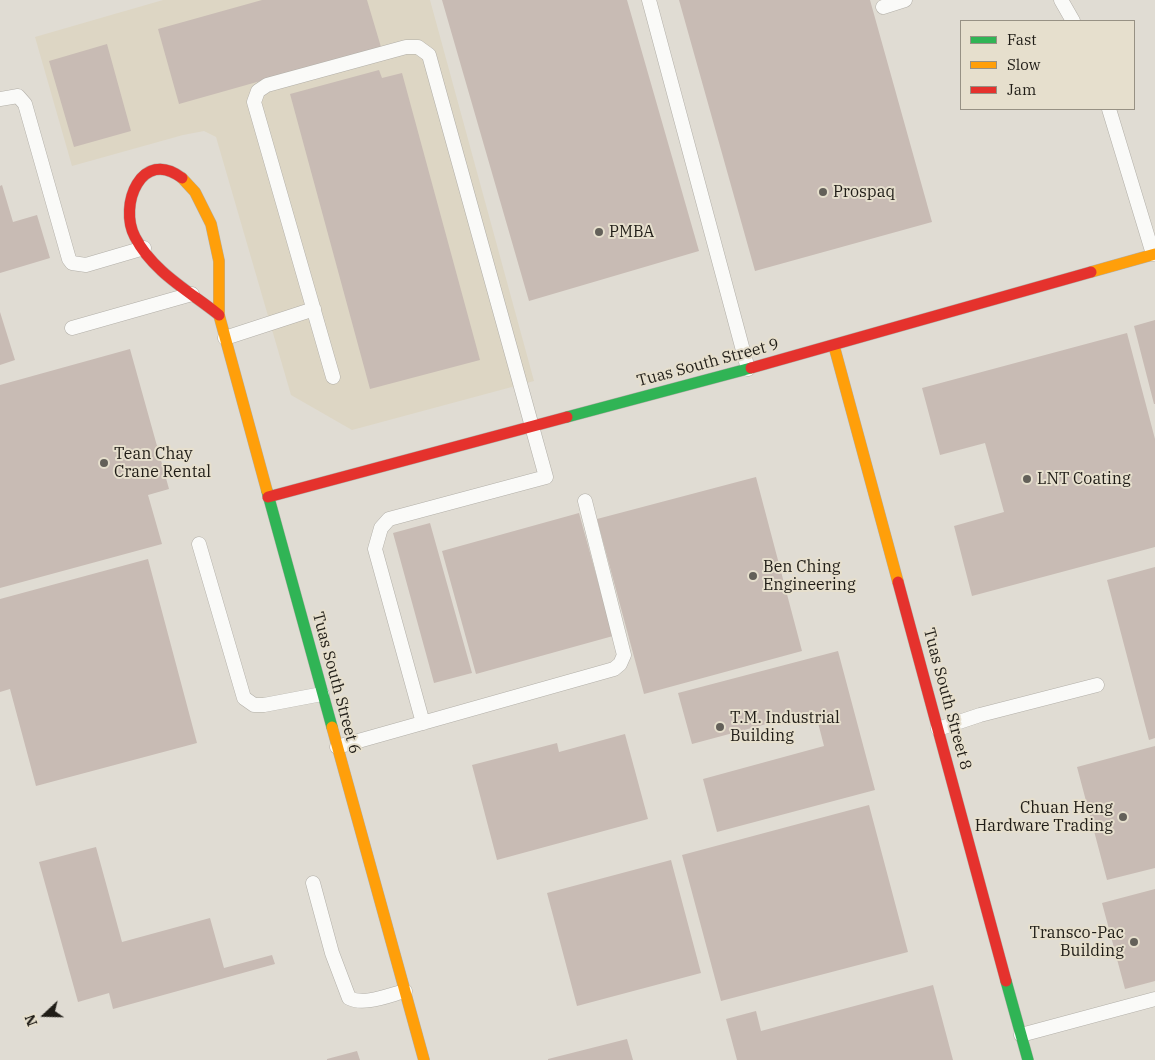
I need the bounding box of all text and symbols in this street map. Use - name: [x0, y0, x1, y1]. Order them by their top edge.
- legend: [960, 20, 1135, 110]
- text: Fast: [1007, 30, 1037, 49]
- text: Slow: [1007, 55, 1040, 74]
- text: Jam: [1007, 80, 1036, 99]
- place label: Prospaq: [833, 182, 895, 202]
- marker: Prospaq: [817, 186, 829, 198]
- place label: PMBA: [609, 222, 654, 242]
- marker: PMBA: [593, 226, 605, 238]
- street label: Tuas South Street 9: [635, 335, 781, 391]
- place label: Tean Chay Crane Rental: [114, 444, 211, 482]
- marker: Tean Chay Crane Rental: [98, 457, 110, 469]
- place label: LNT Coating: [1037, 469, 1131, 489]
- marker: LNT Coating: [1021, 473, 1033, 485]
- place label: Ben Ching Engineering: [763, 557, 856, 595]
- marker: Ben Ching Engineering: [747, 570, 759, 582]
- street label: Tuas South Street 6: [308, 610, 364, 756]
- street label: Tuas South Street 8: [919, 626, 975, 772]
- place label: T.M. Industrial Building: [730, 708, 840, 746]
- marker: T.M. Industrial Building: [714, 721, 726, 733]
- place label: Chuan Heng Hardware Trading: [975, 798, 1113, 836]
- marker: Chuan Heng Hardware Trading: [1117, 811, 1129, 823]
- place label: Transco-Pac Building: [1029, 923, 1124, 961]
- marker: Transco-Pac Building: [1128, 936, 1140, 948]
- north arrow: [20, 990, 70, 1040]
- text: N: [21, 1012, 41, 1029]

